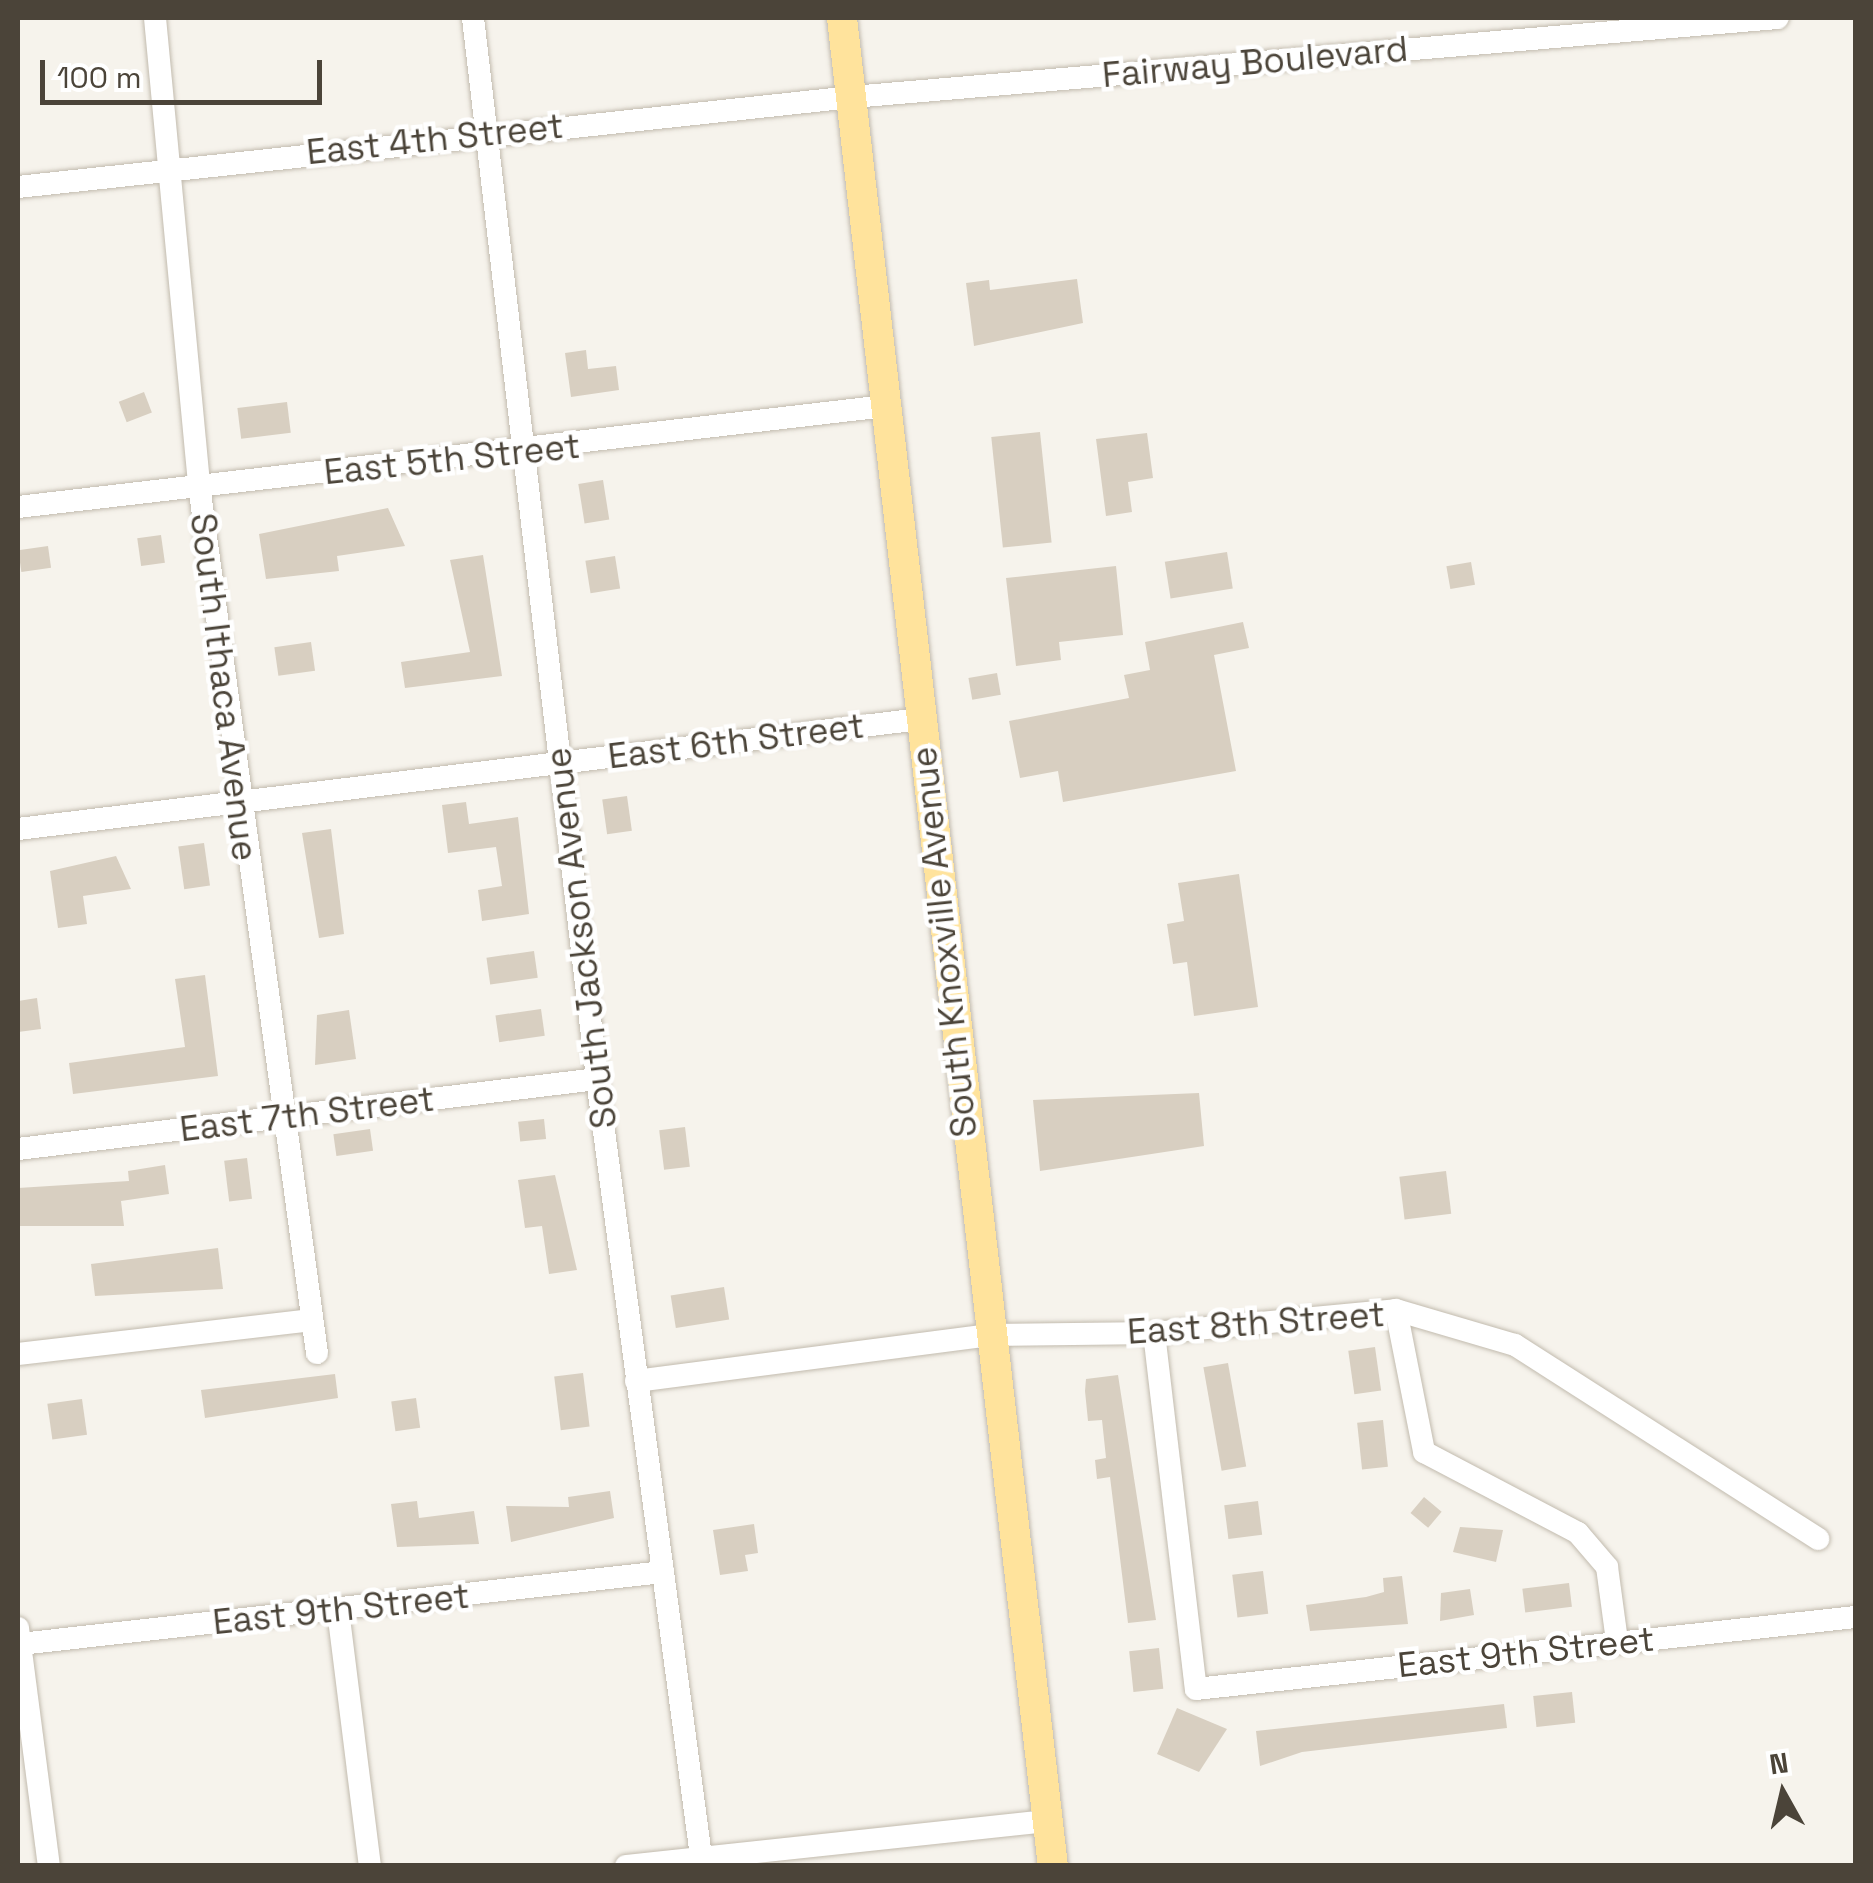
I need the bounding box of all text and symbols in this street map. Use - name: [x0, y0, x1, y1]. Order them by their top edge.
- street label: Fairway Boulevard: [1100, 28, 1410, 96]
- scale bar: [45, 40, 328, 102]
- text: 100 m: [57, 58, 142, 97]
- street label: East 4th Street: [304, 105, 566, 173]
- street label: East 5th Street: [322, 425, 582, 493]
- street label: South Ithaca Avenue: [182, 511, 266, 863]
- street label: East 6th Street: [606, 704, 866, 778]
- street label: South Knoxville Avenue: [903, 744, 985, 1140]
- street label: South Jackson Avenue: [537, 745, 625, 1131]
- street label: East 7th Street: [177, 1078, 437, 1150]
- street label: East 8th Street: [1126, 1293, 1386, 1353]
- street label: East 9th Street: [211, 1575, 471, 1643]
- street label: East 9th Street: [1396, 1618, 1656, 1686]
- north arrow: [1733, 1743, 1833, 1843]
- text: N: [1767, 1744, 1791, 1782]

